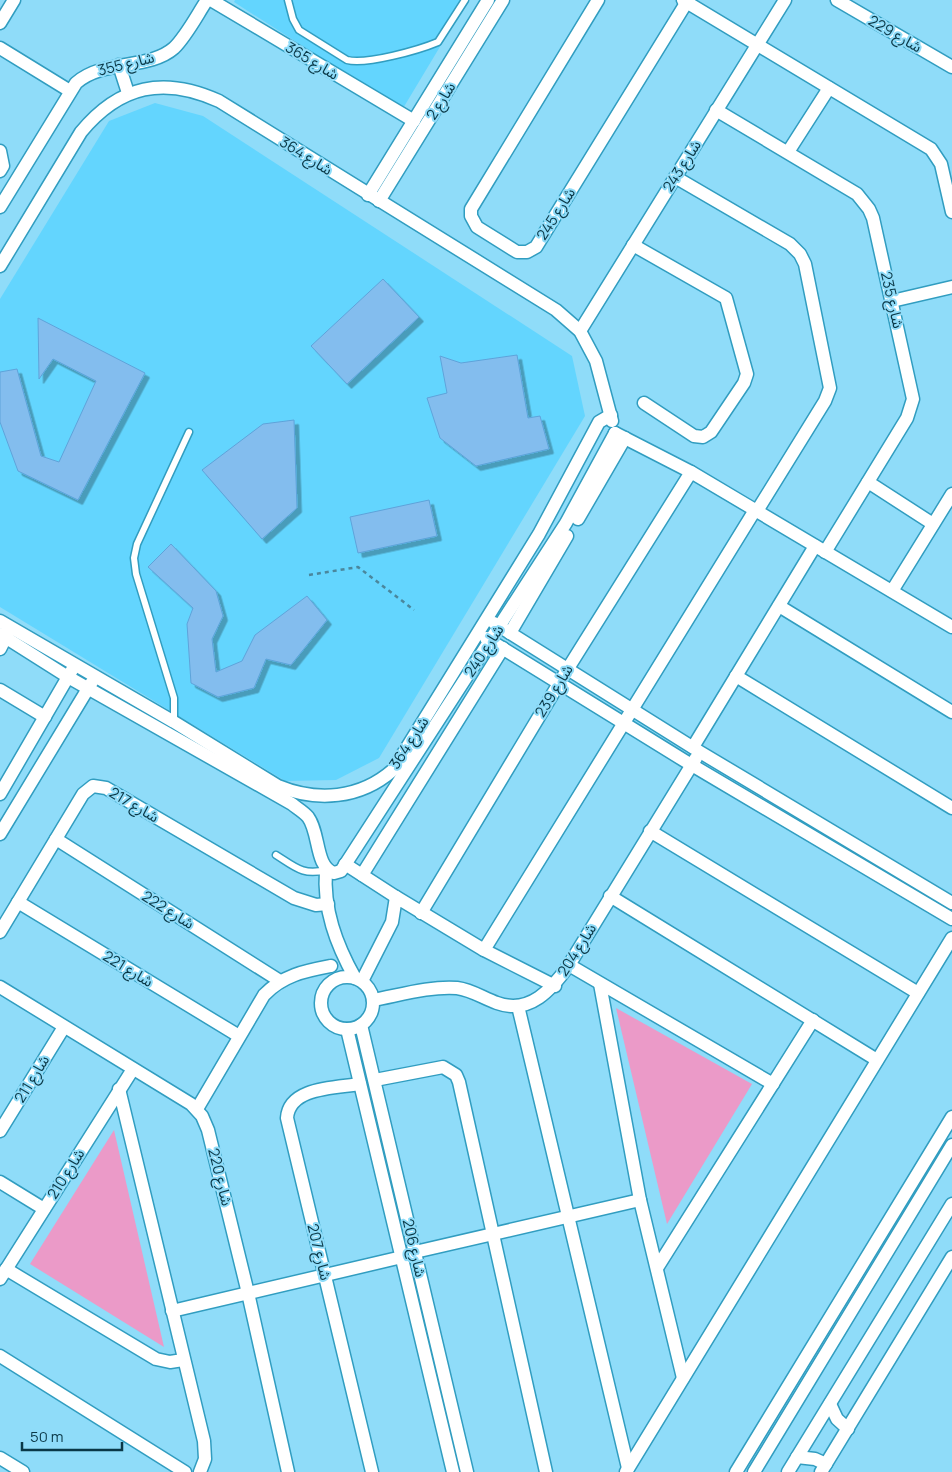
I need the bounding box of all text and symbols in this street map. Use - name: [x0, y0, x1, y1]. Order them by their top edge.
- street label: شارع 229: [864, 10, 926, 59]
- street label: شارع 365: [281, 37, 343, 86]
- street label: شارع 355: [95, 46, 157, 83]
- street label: شارع 2: [421, 78, 462, 125]
- street label: شارع 364: [275, 131, 337, 182]
- street label: شارع 243: [657, 136, 708, 197]
- street label: شارع 245: [531, 183, 582, 245]
- street label: شارع 235: [874, 269, 909, 331]
- street label: شارع 240: [459, 620, 510, 682]
- street label: شارع 239: [530, 660, 579, 722]
- street label: شارع 364: [384, 712, 435, 774]
- street label: شارع 217: [105, 782, 163, 829]
- street label: شارع 222: [137, 885, 199, 936]
- street label: شارع 204: [552, 919, 603, 981]
- street label: شارع 221: [98, 945, 158, 994]
- street label: شارع 211: [9, 1051, 56, 1108]
- street label: شارع 210: [42, 1144, 91, 1204]
- street label: شارع 220: [201, 1146, 238, 1209]
- street label: شارع 206: [396, 1217, 431, 1280]
- street label: شارع 207: [300, 1221, 337, 1283]
- scale bar: [22, 1420, 122, 1452]
- text: 50 m: [30, 1426, 64, 1447]

